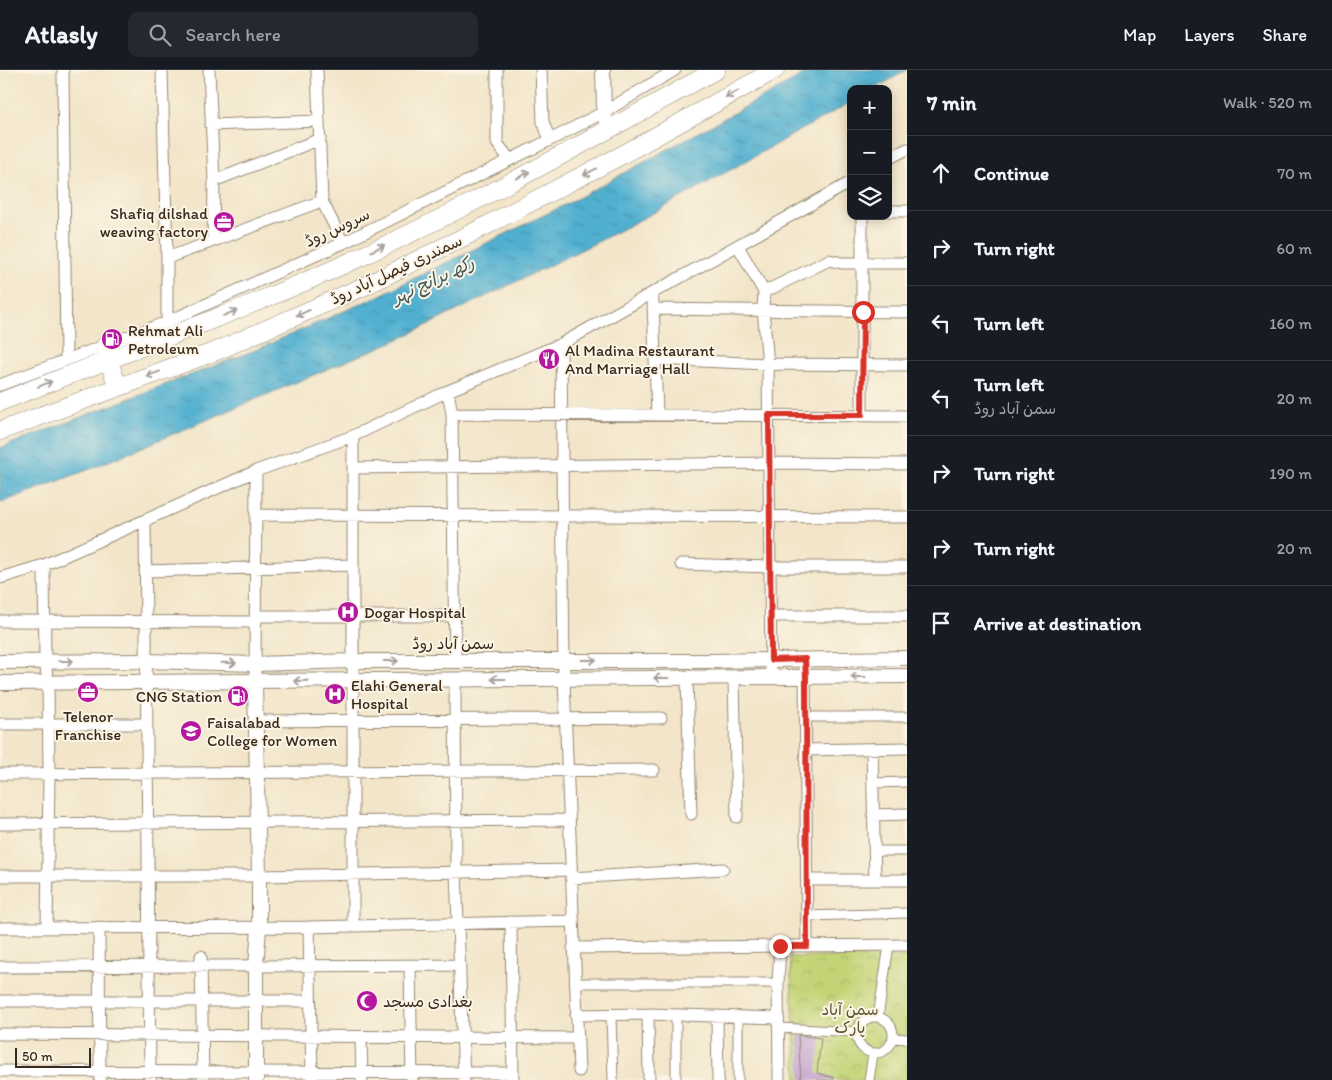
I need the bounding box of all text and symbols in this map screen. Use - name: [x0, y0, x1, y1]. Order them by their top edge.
- search box: [128, 12, 478, 57]
- text: Atlasly: [25, 20, 98, 49]
- icon: search: [146, 21, 174, 49]
- text: Search here: [186, 23, 281, 46]
- text: Map: [1123, 24, 1156, 46]
- text: Layers: [1184, 24, 1234, 46]
- text: Share: [1262, 24, 1307, 46]
- map controls: [847, 85, 892, 220]
- button: +: [847, 85, 892, 130]
- one-way arrow: [726, 89, 740, 99]
- text: 7 min: [927, 90, 976, 115]
- text: Walk · 520 m: [1223, 93, 1312, 112]
- button: −: [847, 130, 892, 175]
- icon: ahead: [927, 159, 955, 187]
- text: Continue: [974, 162, 1049, 185]
- text: 70 m: [1277, 164, 1312, 183]
- one-way arrow: [583, 168, 598, 177]
- one-way arrow: [516, 170, 531, 180]
- button: layers: [847, 175, 892, 220]
- place label: Shafiq dilshad weaving factory: [100, 204, 208, 241]
- street label: سروس روڈ: [302, 204, 373, 251]
- office icon: Shafiq dilshad weaving factory: [212, 210, 236, 234]
- street label: سمندری فیصل آباد روڈ: [327, 231, 465, 308]
- icon: right: [927, 234, 955, 262]
- text: Turn right: [974, 237, 1055, 260]
- text: 60 m: [1277, 239, 1312, 258]
- one-way arrow: [371, 243, 386, 253]
- water label: رکھ برانچ نہر: [387, 251, 478, 310]
- route start: [852, 301, 875, 324]
- one-way arrow: [222, 308, 237, 318]
- one-way arrow: [296, 308, 311, 318]
- icon: left: [927, 309, 955, 337]
- text: Turn left: [974, 312, 1044, 335]
- text: 160 m: [1269, 314, 1312, 333]
- place label: Rehmat Ali Petroleum: [128, 321, 203, 358]
- fuel station icon: Rehmat Ali Petroleum: [100, 327, 124, 351]
- place label: Al Madina Restaurant And Marriage Hall: [565, 341, 715, 378]
- restaurant icon: Al Madina Restaurant And Marriage Hall: [537, 347, 561, 371]
- one-way arrow: [145, 370, 161, 379]
- text: Turn left: [974, 373, 1044, 396]
- one-way arrow: [37, 379, 52, 388]
- icon: left: [927, 384, 955, 412]
- text: 20 m: [1277, 389, 1312, 408]
- text: سمن آباد روڈ: [974, 399, 1056, 418]
- icon: right: [927, 459, 955, 487]
- text: Turn right: [974, 462, 1055, 485]
- text: 190 m: [1269, 464, 1312, 483]
- icon: right: [927, 534, 955, 562]
- text: Turn right: [974, 537, 1055, 560]
- text: 20 m: [1277, 539, 1312, 558]
- hospital icon: Dogar Hospital: [336, 600, 360, 624]
- place label: Dogar Hospital: [364, 603, 466, 622]
- icon: arrive: [927, 609, 955, 637]
- text: Arrive at destination: [974, 612, 1141, 635]
- street label: سمن آباد روڈ: [412, 634, 494, 653]
- one-way arrow: [580, 655, 596, 665]
- one-way arrow: [58, 656, 74, 666]
- one-way arrow: [382, 656, 399, 666]
- one-way arrow: [220, 659, 236, 668]
- one-way arrow: [851, 672, 867, 681]
- one-way arrow: [653, 673, 670, 683]
- one-way arrow: [491, 674, 507, 684]
- one-way arrow: [293, 676, 310, 686]
- place label: Elahi General Hospital: [351, 676, 443, 713]
- office icon: Telenor Franchise: [76, 680, 100, 704]
- hospital icon: Elahi General Hospital: [323, 682, 347, 706]
- fuel station icon: CNG Station: [226, 684, 250, 708]
- place label: CNG Station: [136, 687, 222, 706]
- place label: Telenor Franchise: [55, 707, 121, 744]
- place label: Faisalabad College for Women: [207, 713, 337, 750]
- school or university icon: Faisalabad College for Women: [179, 719, 203, 743]
- route end: [769, 935, 792, 958]
- mosque icon: بغدادی مسجد: [355, 989, 379, 1013]
- place label: بغدادی مسجد: [383, 992, 473, 1011]
- park label: سمن آباد پارک: [821, 1000, 879, 1038]
- scale bar: [15, 1045, 91, 1068]
- text: 50 m: [22, 1048, 53, 1065]

